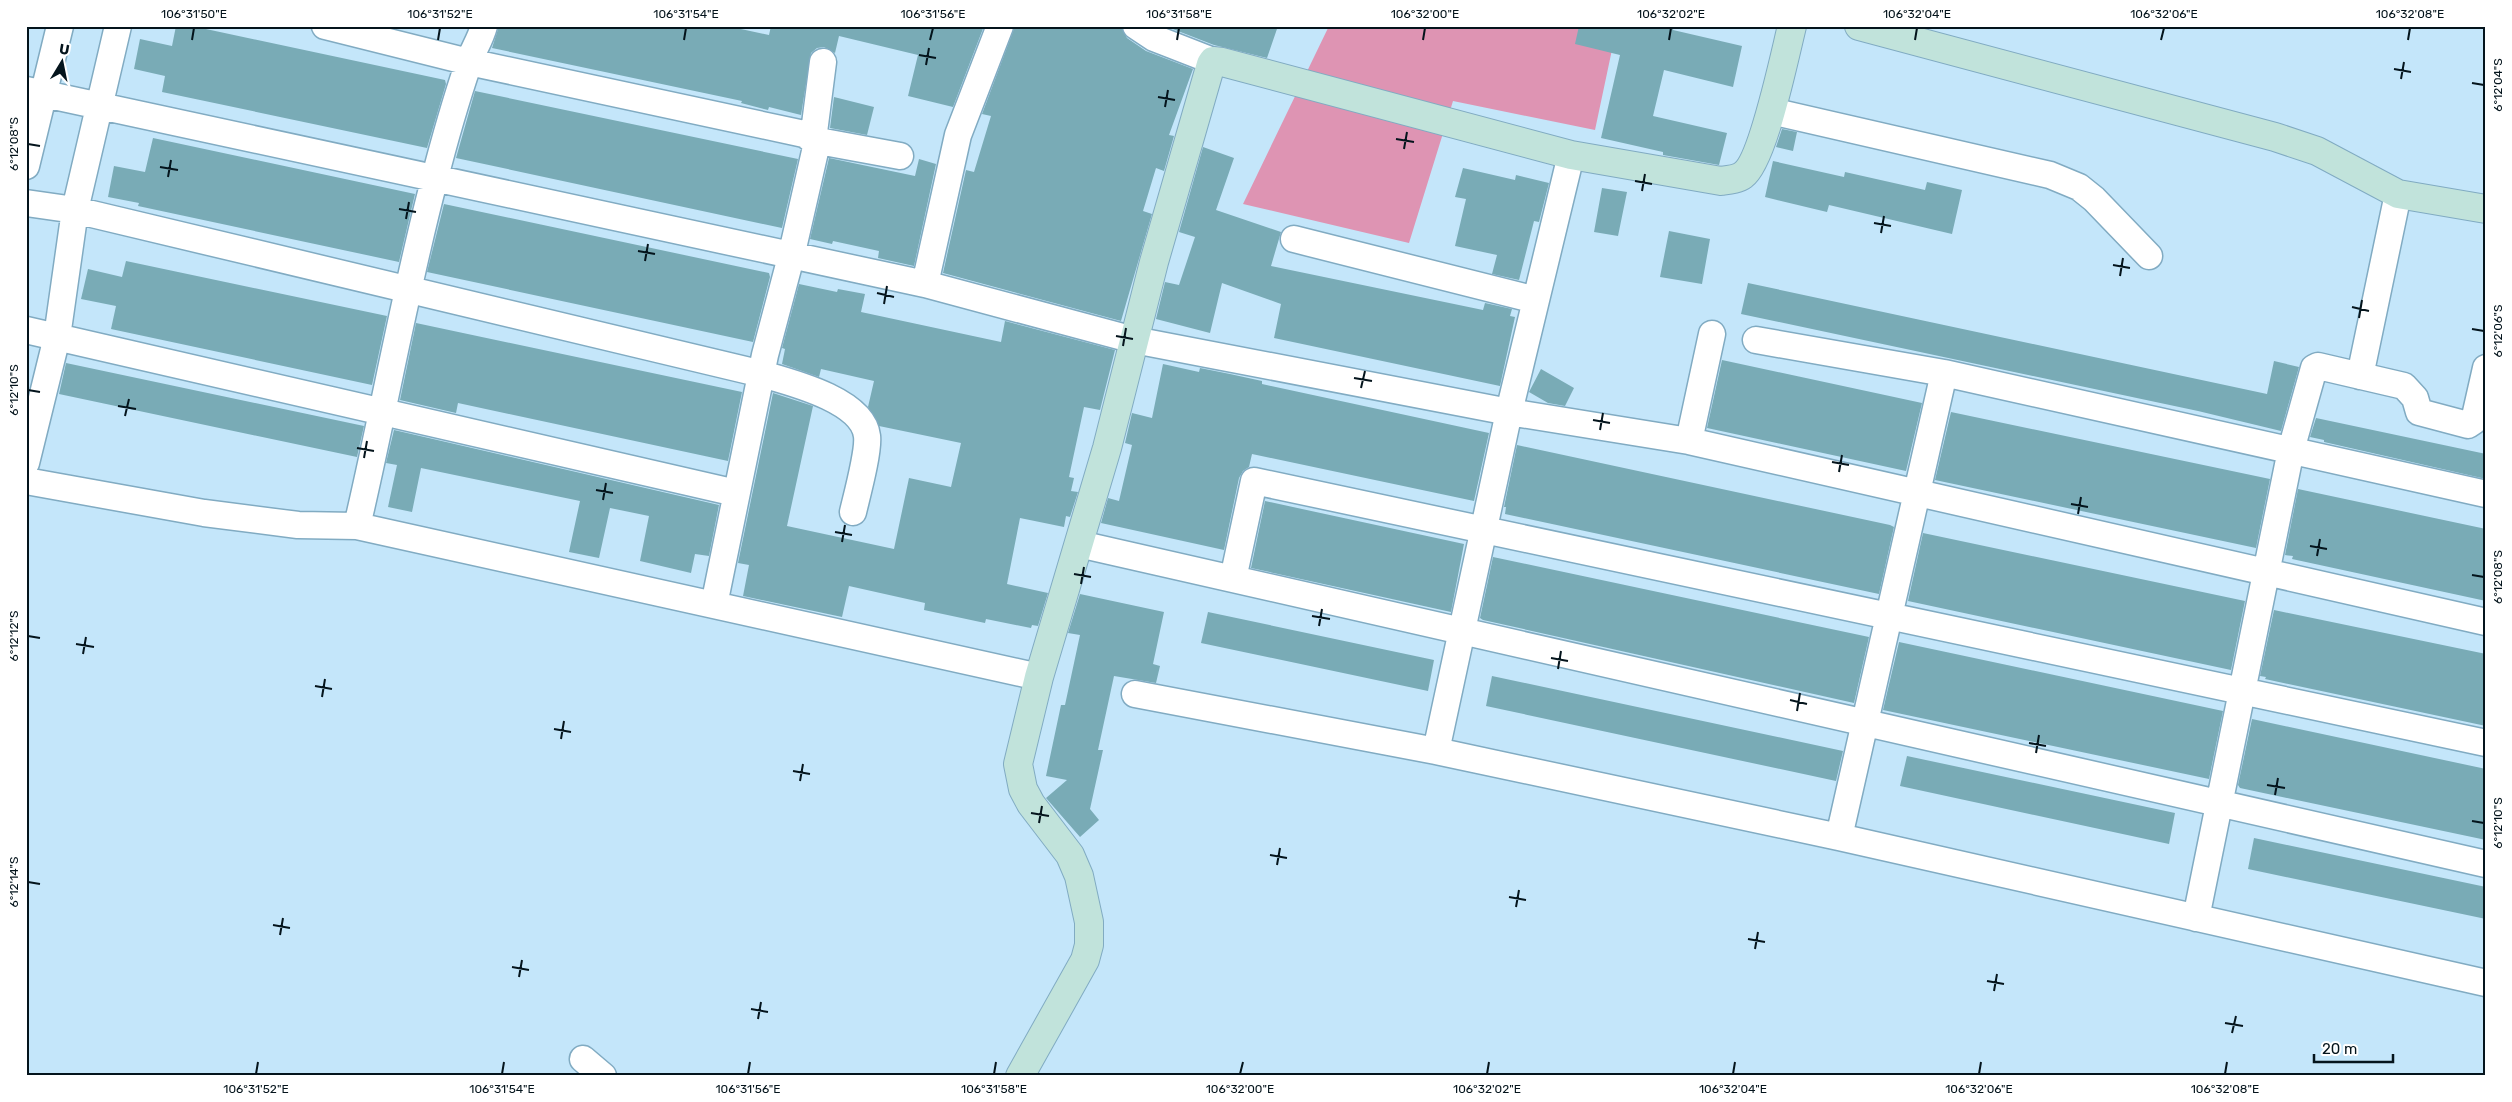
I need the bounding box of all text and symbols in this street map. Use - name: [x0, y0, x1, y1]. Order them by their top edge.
- text: 106°31'50"E: [161, 7, 227, 21]
- text: 106°31'52"E: [407, 7, 473, 21]
- text: 106°31'54"E: [653, 7, 719, 21]
- text: 106°31'56"E: [900, 7, 966, 21]
- text: 106°31'58"E: [1146, 7, 1212, 21]
- text: 106°32'00"E: [1391, 7, 1459, 21]
- text: 106°32'02"E: [1637, 7, 1705, 21]
- text: 106°32'04"E: [1883, 7, 1951, 21]
- text: 106°32'06"E: [2130, 7, 2198, 21]
- text: 106°32'08"E: [2376, 7, 2444, 21]
- north arrow: [38, 38, 88, 88]
- text: U: [58, 40, 71, 59]
- text: 6°12'04"S: [2491, 58, 2505, 112]
- text: 6°12'08"S: [7, 117, 21, 171]
- text: 6°12'06"S: [2491, 304, 2505, 358]
- text: 6°12'10"S: [7, 364, 21, 416]
- text: 6°12'08"S: [2491, 550, 2505, 604]
- text: 6°12'12"S: [7, 611, 21, 661]
- text: 6°12'10"S: [2491, 797, 2505, 849]
- text: 6°12'14"S: [7, 857, 21, 907]
- scale bar: [2314, 1032, 2393, 1064]
- text: 20 m: [2322, 1040, 2357, 1058]
- text: 106°31'52"E: [223, 1082, 289, 1096]
- text: 106°31'54"E: [469, 1082, 535, 1096]
- text: 106°31'56"E: [715, 1082, 781, 1096]
- text: 106°31'58"E: [961, 1082, 1027, 1096]
- text: 106°32'00"E: [1206, 1082, 1274, 1096]
- text: 106°32'02"E: [1453, 1082, 1521, 1096]
- text: 106°32'04"E: [1699, 1082, 1767, 1096]
- text: 106°32'06"E: [1945, 1082, 2013, 1096]
- text: 106°32'08"E: [2191, 1082, 2259, 1096]

